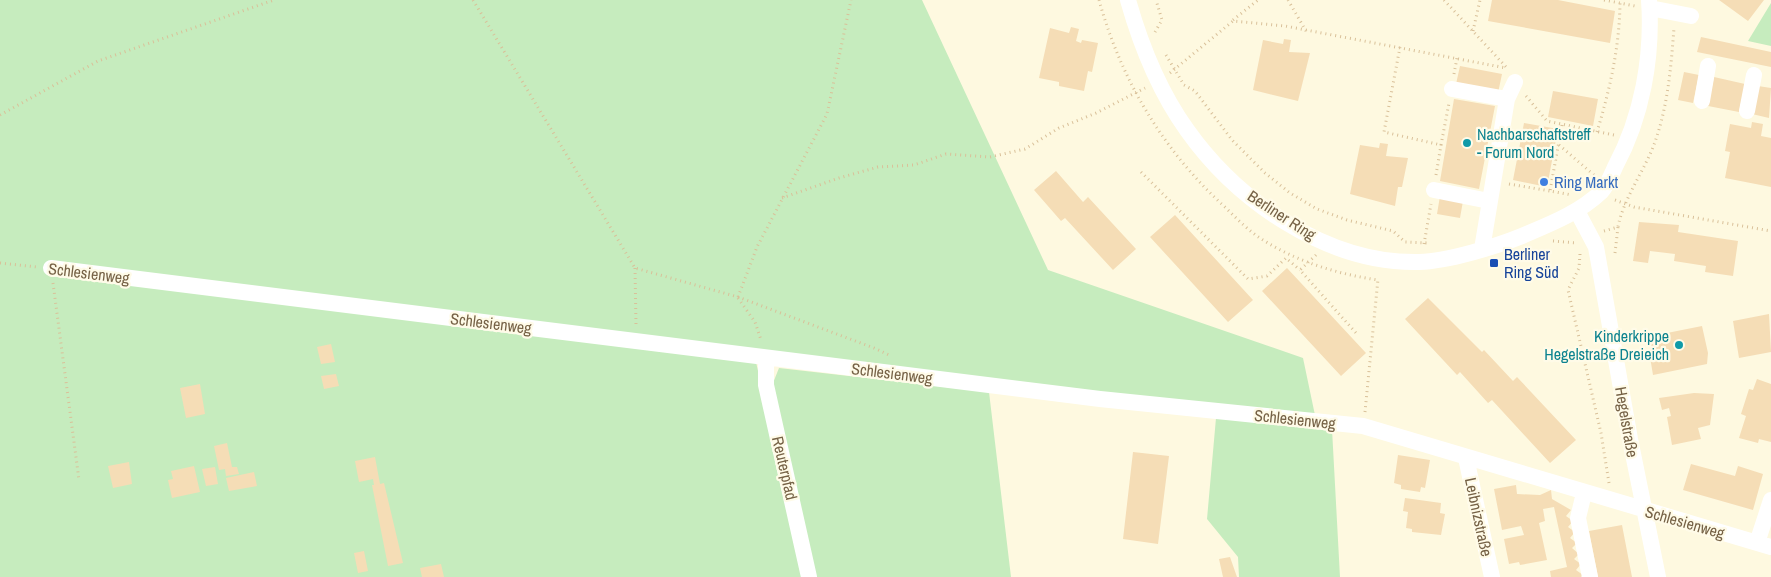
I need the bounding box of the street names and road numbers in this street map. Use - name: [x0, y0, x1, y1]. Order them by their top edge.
- street label: Berliner Ring: [1244, 185, 1321, 246]
- street label: Schlesienweg: [47, 257, 132, 289]
- street label: Schlesienweg: [449, 307, 534, 339]
- street label: Schlesienweg: [850, 357, 935, 389]
- street label: Hegelstraße: [1610, 385, 1644, 459]
- street label: Schlesienweg: [1253, 404, 1337, 434]
- street label: Reuterpfad: [767, 434, 803, 502]
- street label: Leibnizstraße: [1460, 475, 1498, 559]
- street label: Schlesienweg: [1643, 500, 1728, 544]

